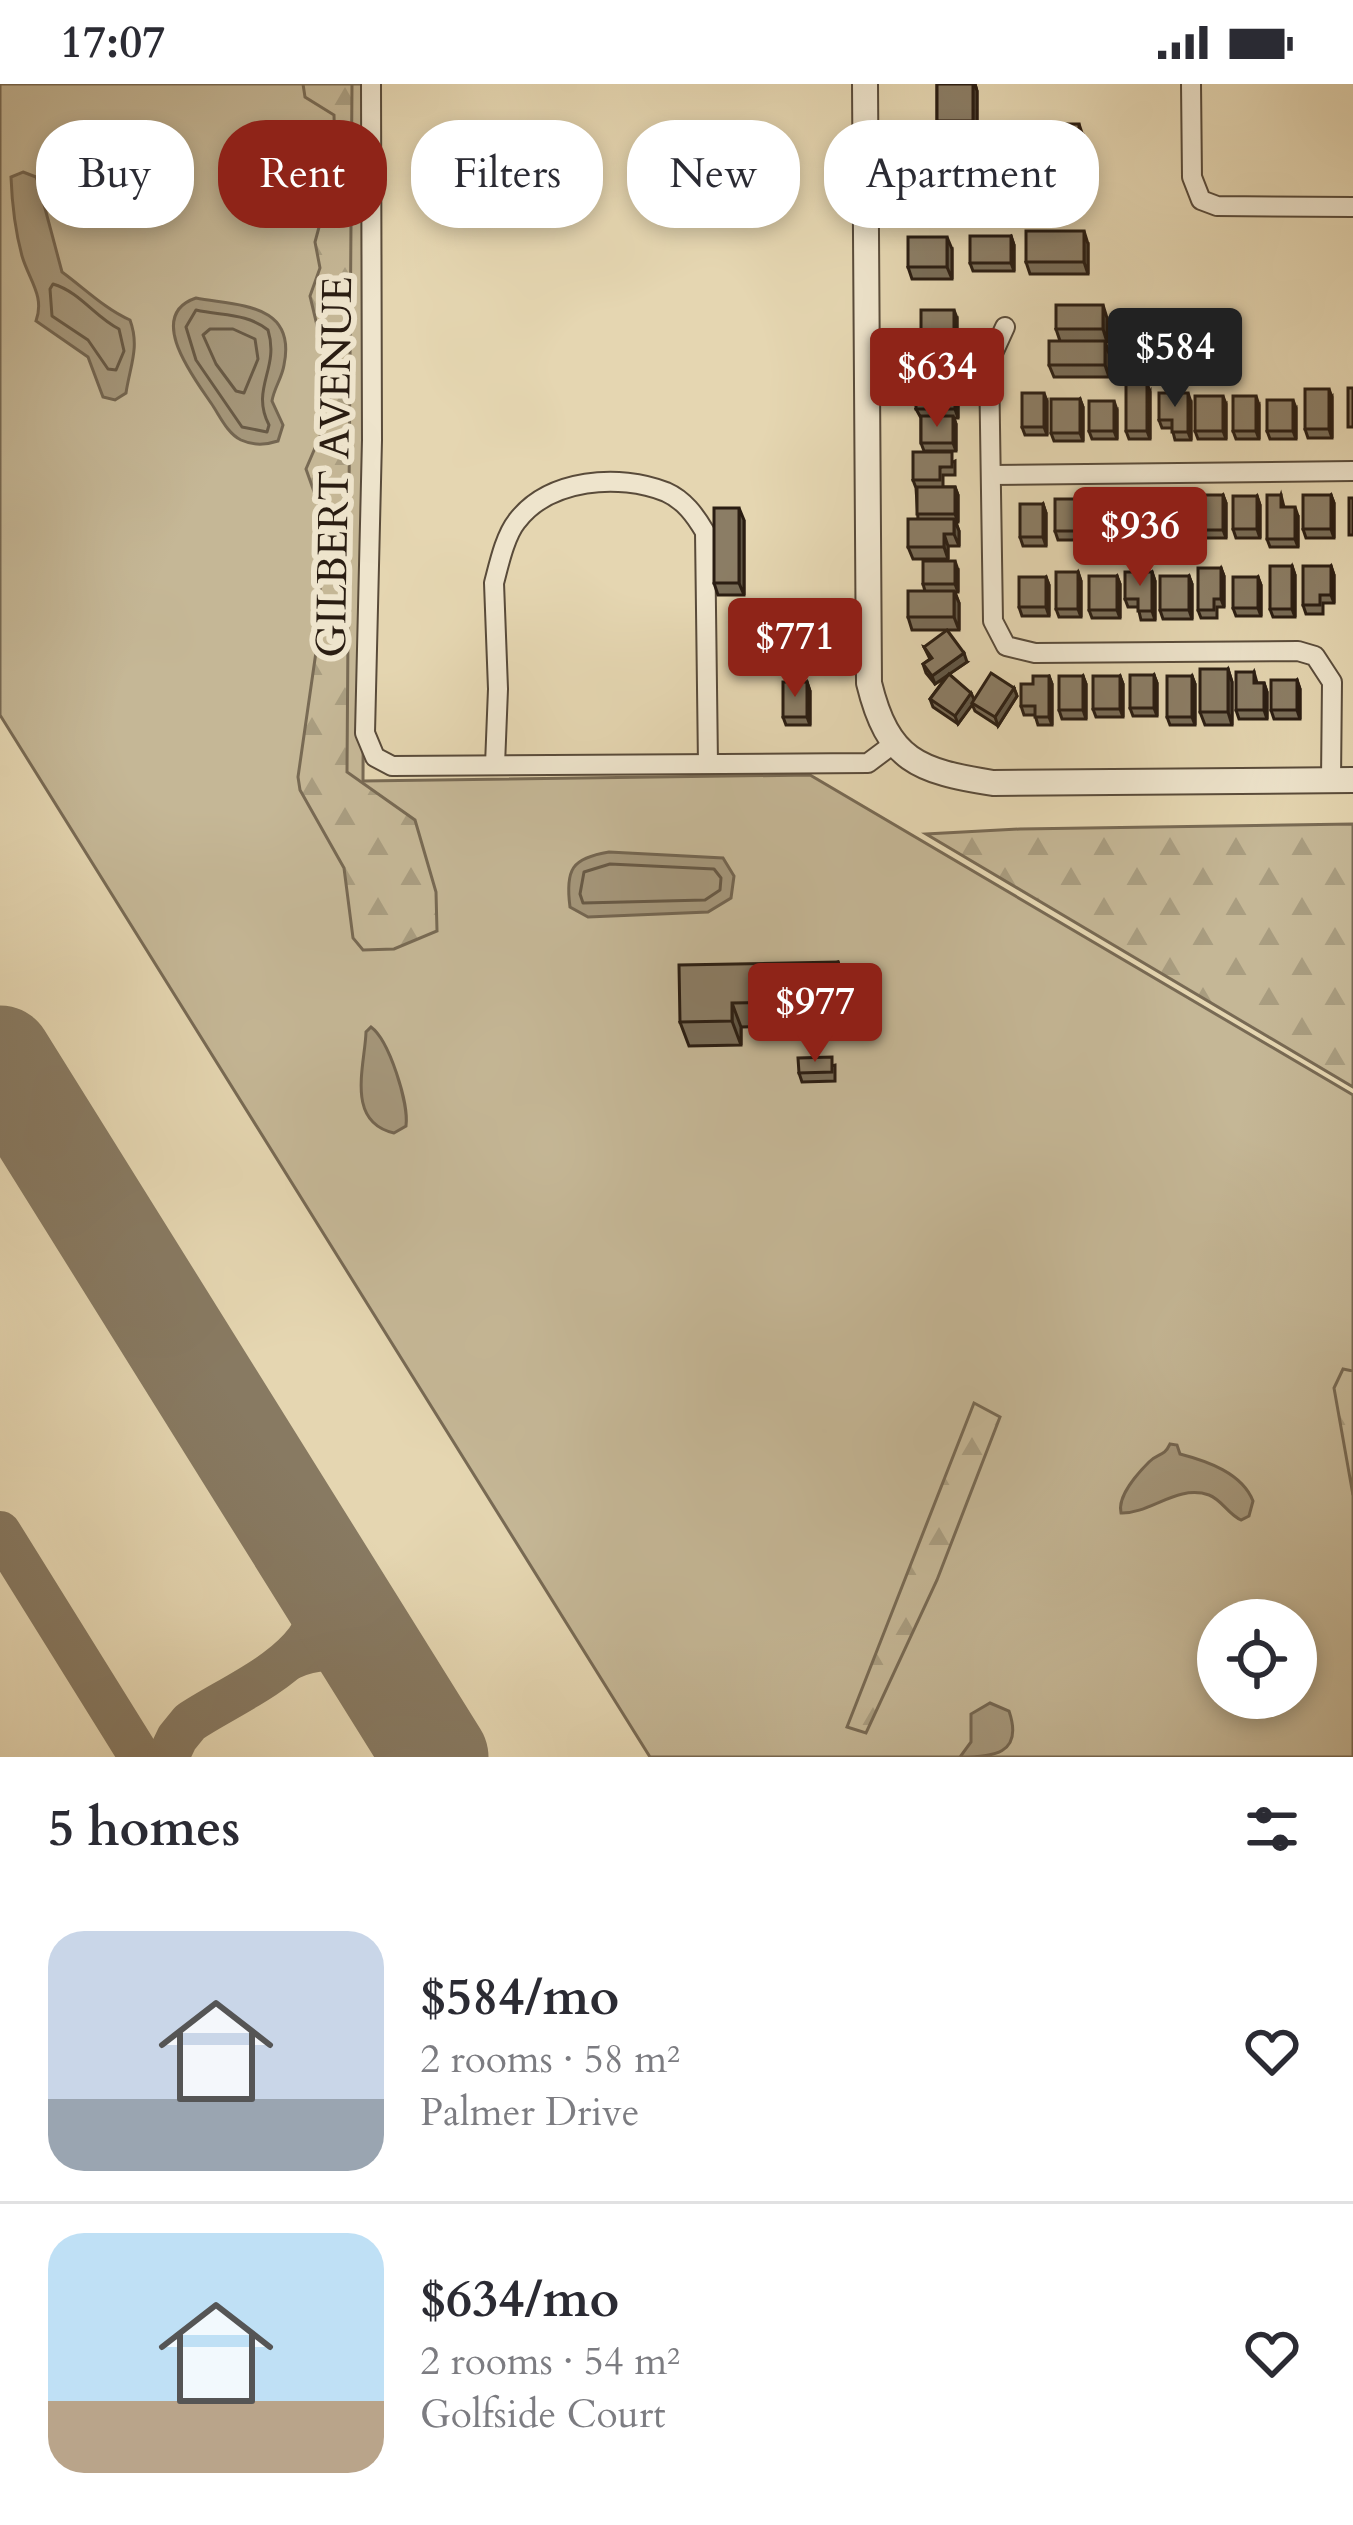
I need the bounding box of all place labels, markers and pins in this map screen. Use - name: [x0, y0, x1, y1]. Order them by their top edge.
- pin: $584: [1104, 308, 1246, 410]
- pin: $634: [866, 328, 1008, 430]
- pin: $936: [1069, 487, 1211, 589]
- pin: $771: [724, 598, 866, 700]
- pin: $977: [744, 963, 886, 1065]

